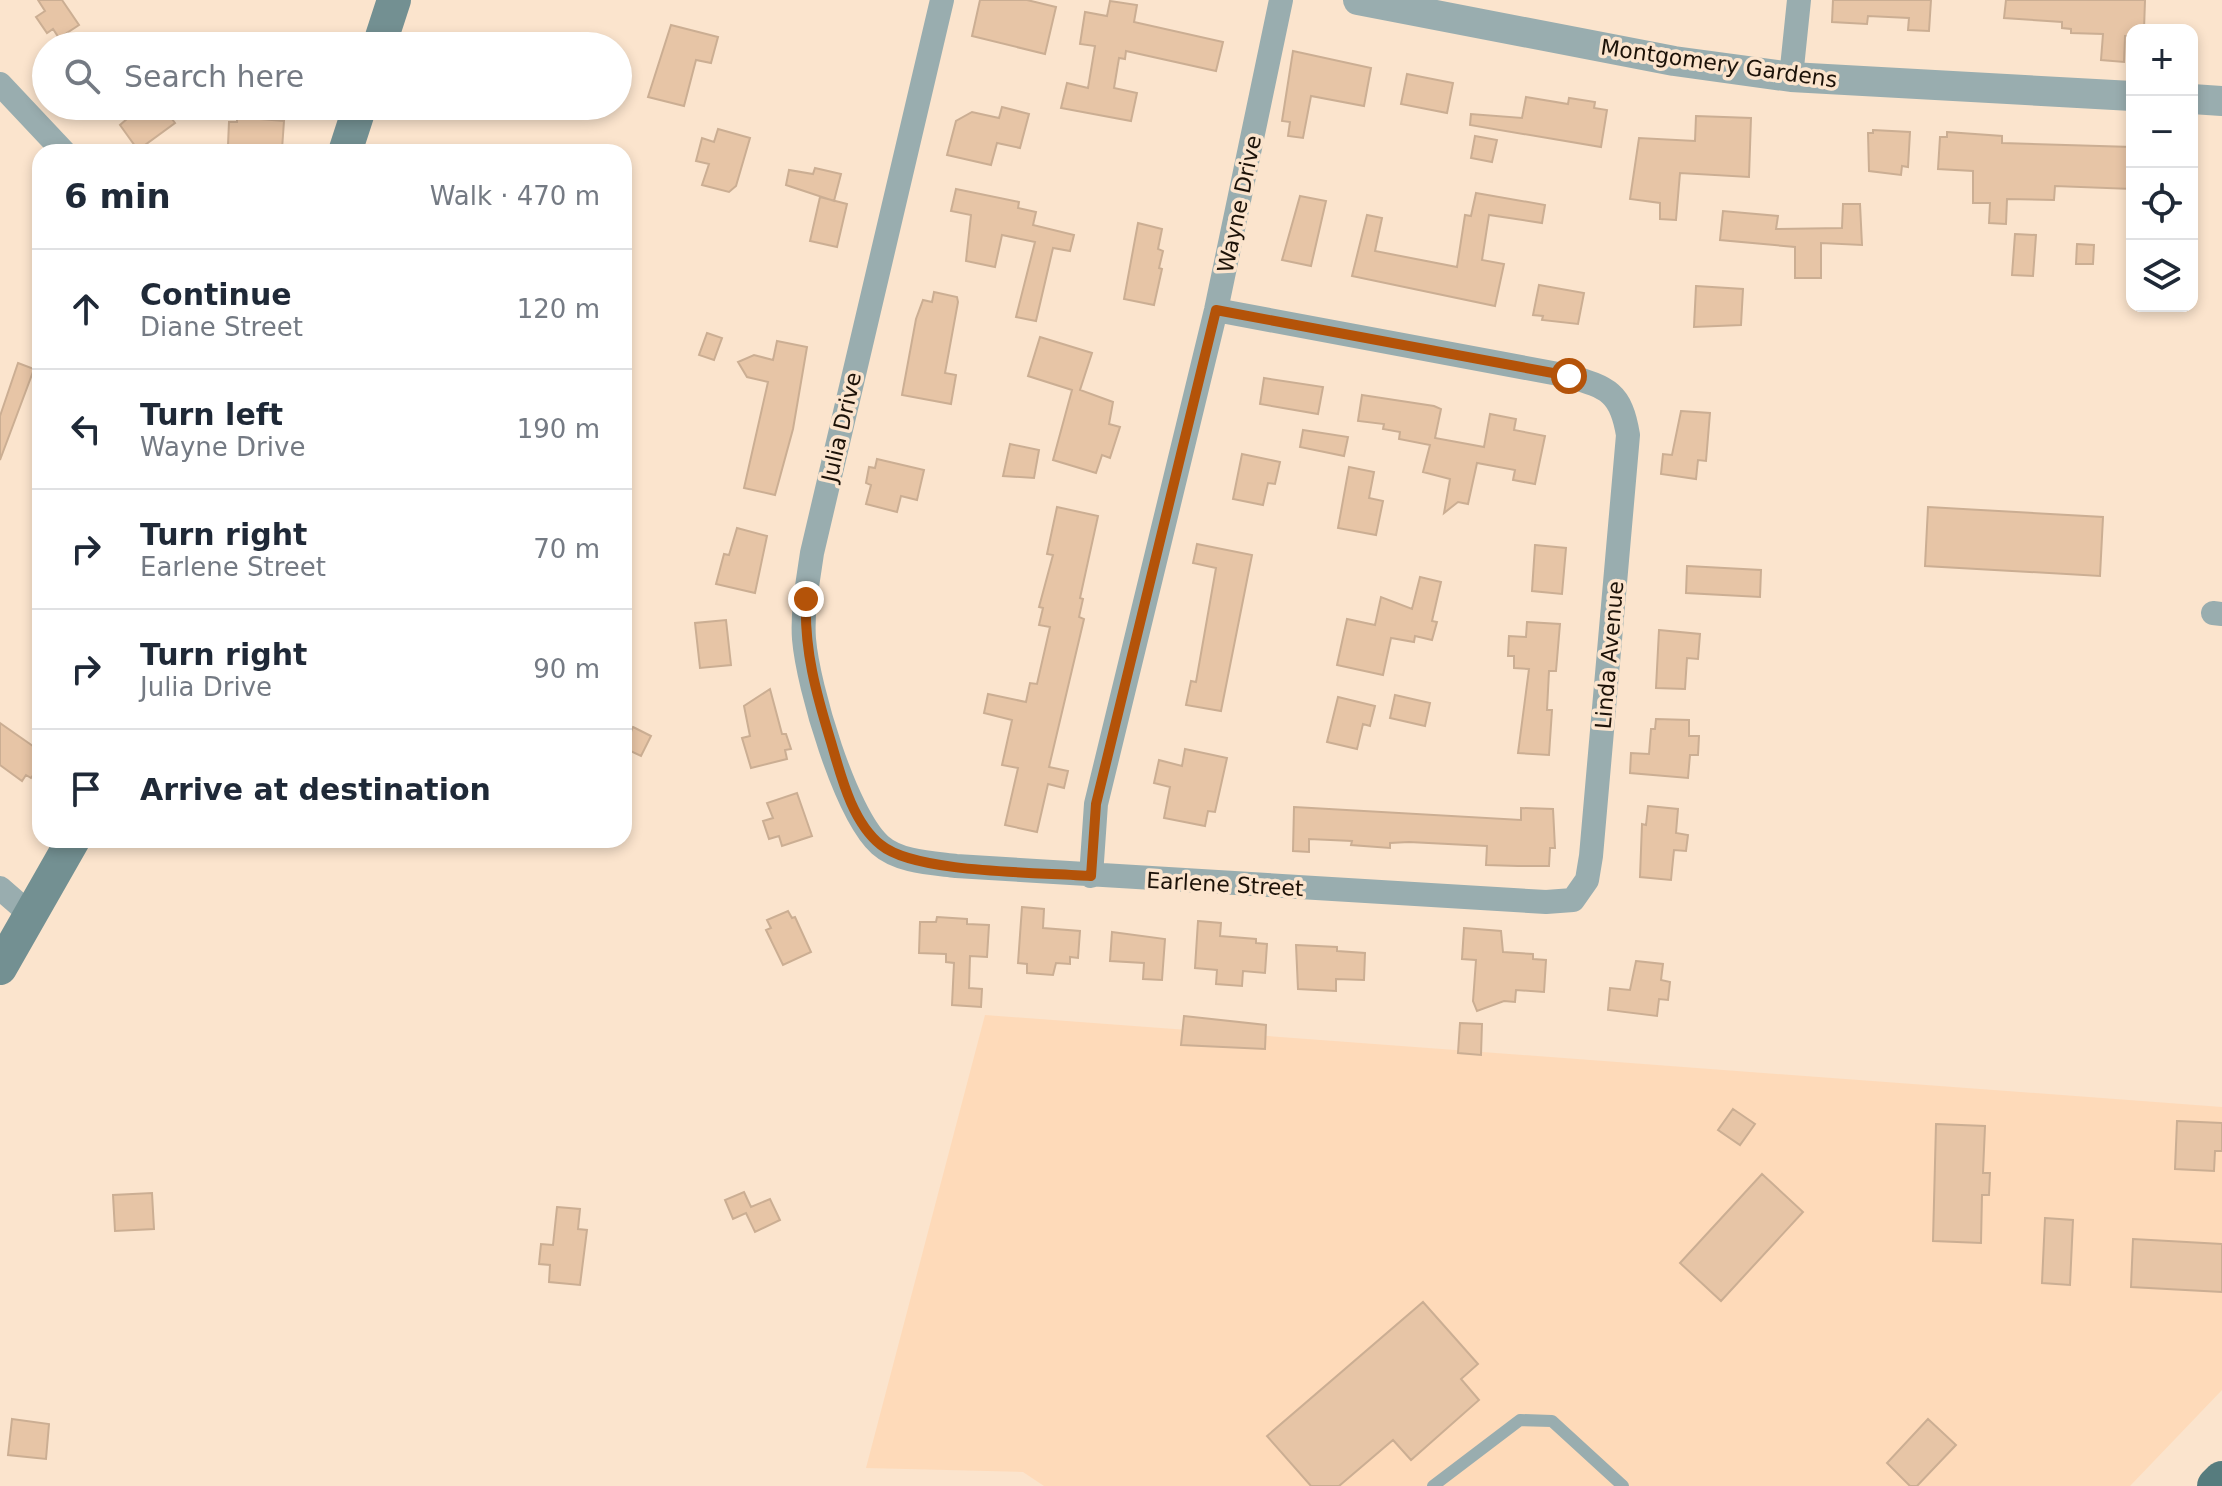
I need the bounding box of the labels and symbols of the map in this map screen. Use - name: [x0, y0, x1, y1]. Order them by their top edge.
- street label: Montgomery Gardens: [1599, 35, 1839, 92]
- street label: Wayne Drive: [1213, 133, 1266, 275]
- route start: [1551, 358, 1587, 394]
- street label: Julia Drive: [816, 370, 866, 486]
- street label: Linda Avenue: [1591, 580, 1628, 730]
- route end: [788, 581, 824, 617]
- street label: Earlene Street: [1146, 868, 1305, 901]

